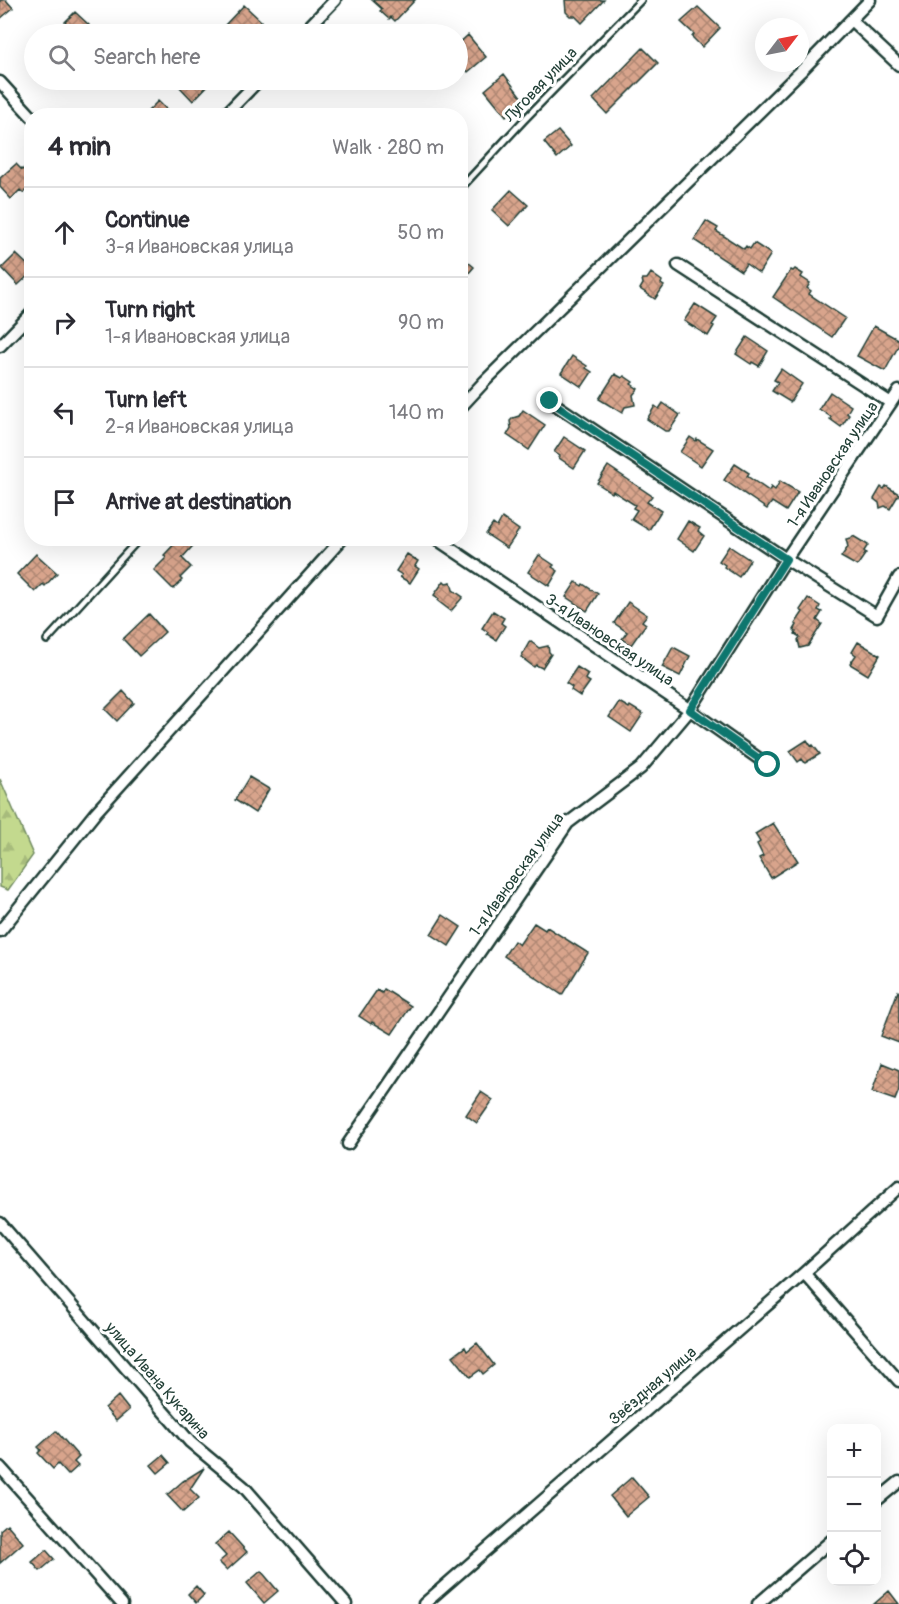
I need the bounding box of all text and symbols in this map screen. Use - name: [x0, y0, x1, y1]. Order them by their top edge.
- north arrow: [755, 18, 809, 72]
- search box: [24, 24, 468, 90]
- icon: search: [45, 41, 78, 74]
- text: Search here: [93, 43, 200, 71]
- street label: Луговая улица: [499, 43, 581, 127]
- text: 4 min: [48, 131, 111, 163]
- text: Walk · 280 m: [332, 135, 444, 160]
- text: Continue: [105, 206, 189, 234]
- icon: ahead: [48, 216, 81, 249]
- text: 50 m: [397, 220, 444, 245]
- text: 3-я Ивановская улица: [105, 234, 293, 259]
- text: Turn right: [105, 296, 195, 324]
- icon: right: [48, 306, 81, 339]
- text: 90 m: [398, 310, 444, 335]
- text: 1-я Ивановская улица: [105, 324, 290, 349]
- text: Turn left: [105, 386, 187, 414]
- route end: [536, 387, 562, 413]
- icon: left: [48, 396, 81, 429]
- street label: 1-я Ивановская улица: [783, 398, 883, 532]
- text: 140 m: [389, 400, 444, 425]
- text: 2-я Ивановская улица: [105, 414, 293, 439]
- icon: arrive: [48, 486, 81, 519]
- text: Arrive at destination: [105, 488, 291, 516]
- street label: 3-я Ивановская улица: [541, 589, 678, 690]
- route start: [754, 751, 780, 777]
- street label: 1-я Ивановская улица: [465, 809, 568, 940]
- street label: улица Ивана Кукарина: [100, 1317, 214, 1443]
- street label: Звёздная улица: [605, 1342, 701, 1429]
- map controls: [827, 1424, 881, 1586]
- button: +: [827, 1424, 881, 1478]
- button: −: [827, 1478, 881, 1532]
- button: locate: [827, 1532, 881, 1586]

